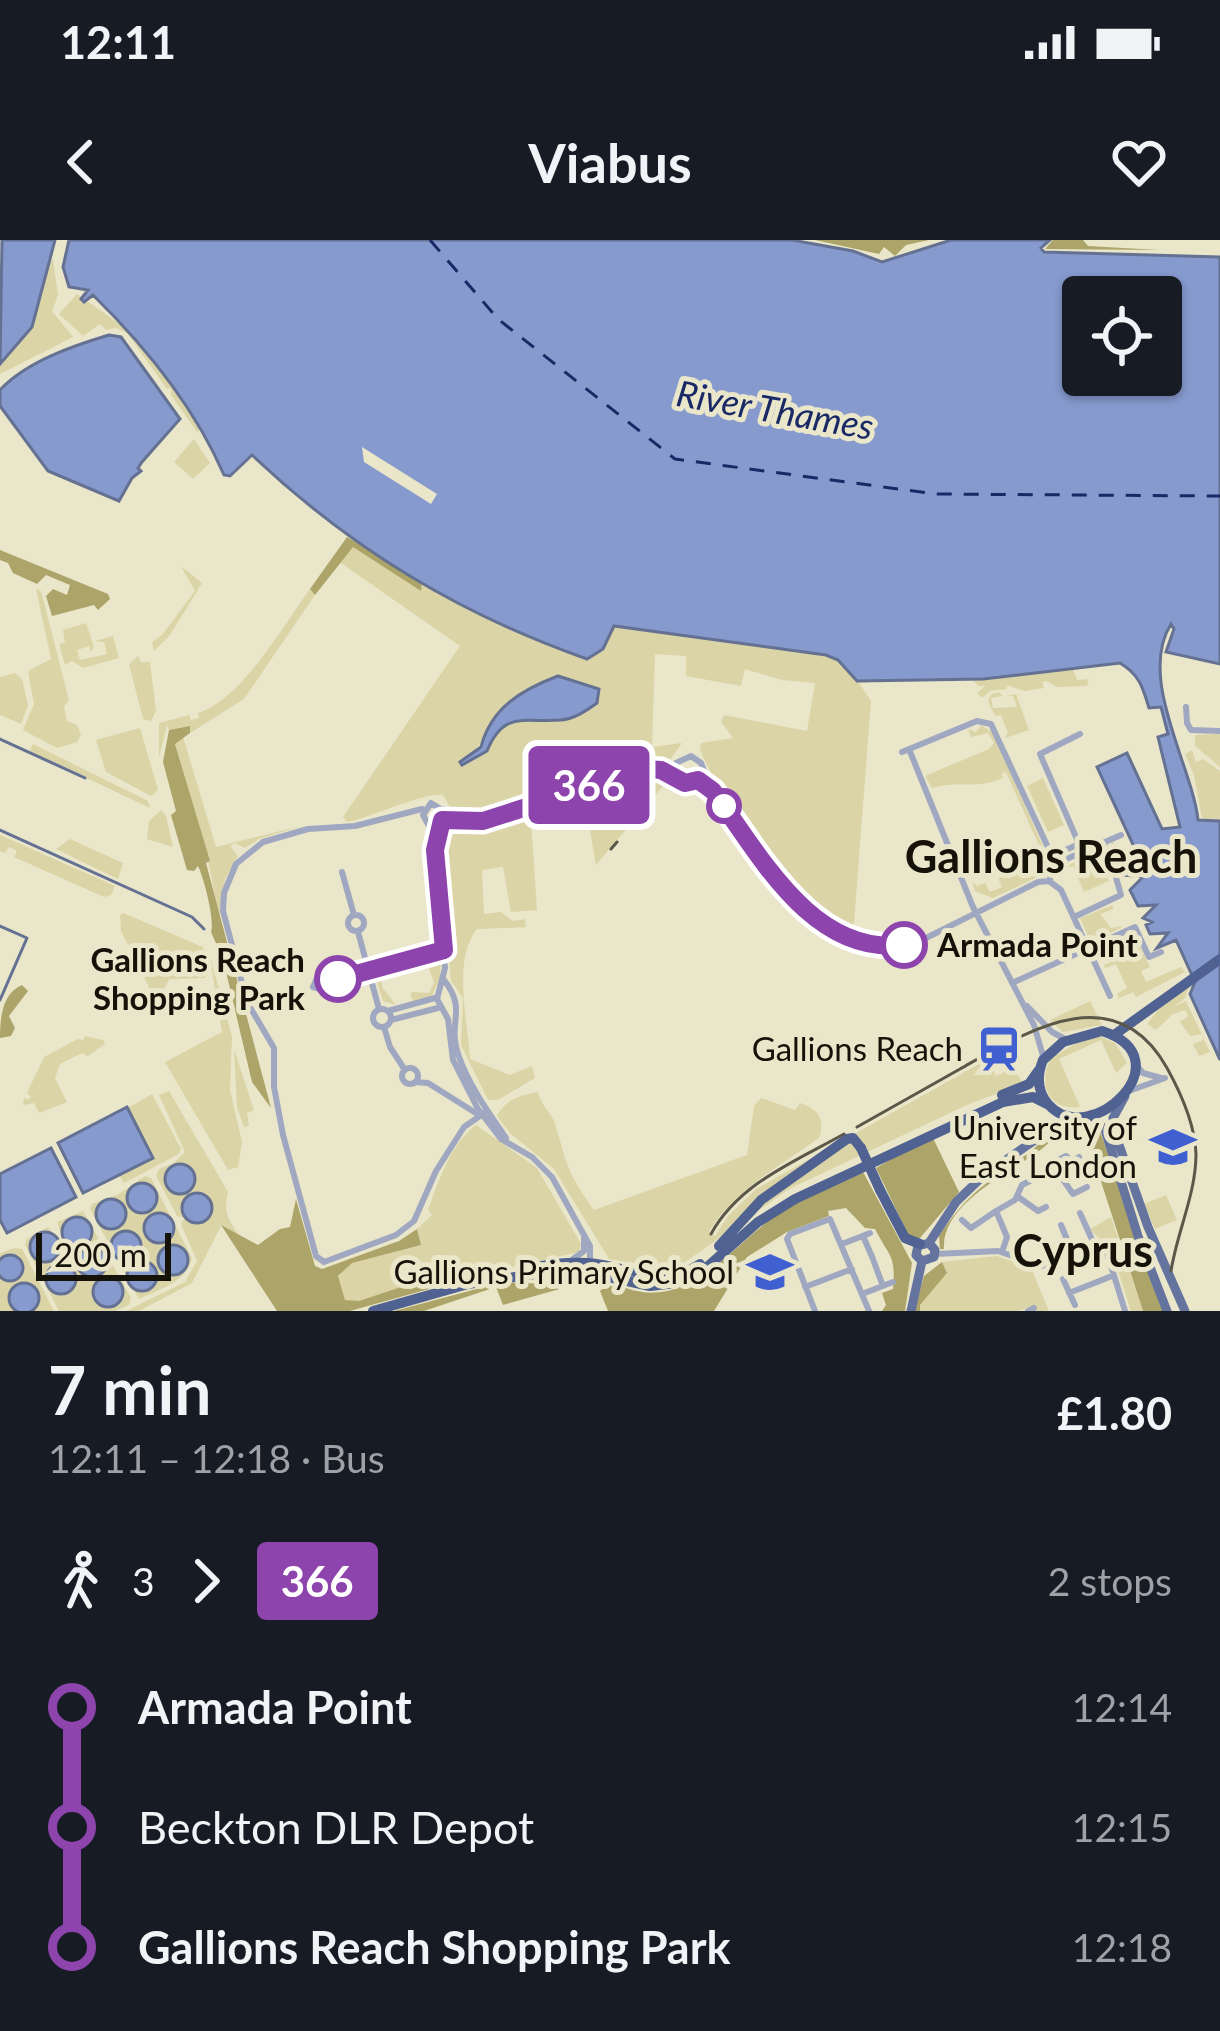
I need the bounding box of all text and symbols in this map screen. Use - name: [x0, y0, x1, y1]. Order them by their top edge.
- text: 12:11: [60, 15, 176, 69]
- icon: back: [48, 129, 114, 195]
- icon: heart: [1106, 129, 1172, 195]
- text: Viabus: [528, 130, 692, 195]
- map controls: [1062, 276, 1182, 396]
- button: locate: [1062, 276, 1182, 396]
- water label: River Thames: [673, 370, 877, 448]
- line badge: 366: [520, 746, 658, 824]
- text: 366: [552, 760, 626, 810]
- unlabelled marker: [708, 790, 740, 822]
- district label: Gallions Reach: [905, 829, 1197, 883]
- marker: Armada Point: [882, 923, 926, 967]
- place label: Armada Point: [936, 924, 1138, 964]
- place label: Gallions Reach Shopping Park: [90, 939, 305, 1017]
- marker: Gallions Reach Shopping Park: [316, 957, 360, 1001]
- station icon: Gallions Reach: [974, 1024, 1024, 1074]
- place label: Gallions Reach: [752, 1028, 963, 1068]
- place label: University of East London: [952, 1107, 1137, 1185]
- school or university icon: University of East London: [1148, 1122, 1198, 1172]
- district label: Cyprus: [1013, 1223, 1153, 1277]
- scale bar: [36, 1227, 171, 1280]
- text: 200 m: [54, 1234, 147, 1274]
- school or university icon: Gallions Primary School: [745, 1247, 795, 1297]
- place label: Gallions Primary School: [393, 1251, 734, 1291]
- text: 7 min: [48, 1350, 212, 1429]
- text: £1.80: [1057, 1386, 1172, 1440]
- text: 12:11 – 12:18 · Bus: [48, 1435, 385, 1481]
- icon: walk: [48, 1548, 114, 1614]
- icon: forward: [173, 1548, 239, 1614]
- text: 366: [281, 1556, 354, 1606]
- text: 3: [132, 1558, 155, 1604]
- text: 2 stops: [1048, 1558, 1172, 1604]
- text: Armada Point: [138, 1680, 412, 1734]
- text: 12:14: [1072, 1684, 1172, 1730]
- text: Beckton DLR Depot: [138, 1800, 534, 1854]
- text: 12:15: [1072, 1804, 1172, 1850]
- text: Gallions Reach Shopping Park: [138, 1920, 731, 1974]
- text: 12:18: [1072, 1924, 1172, 1970]

